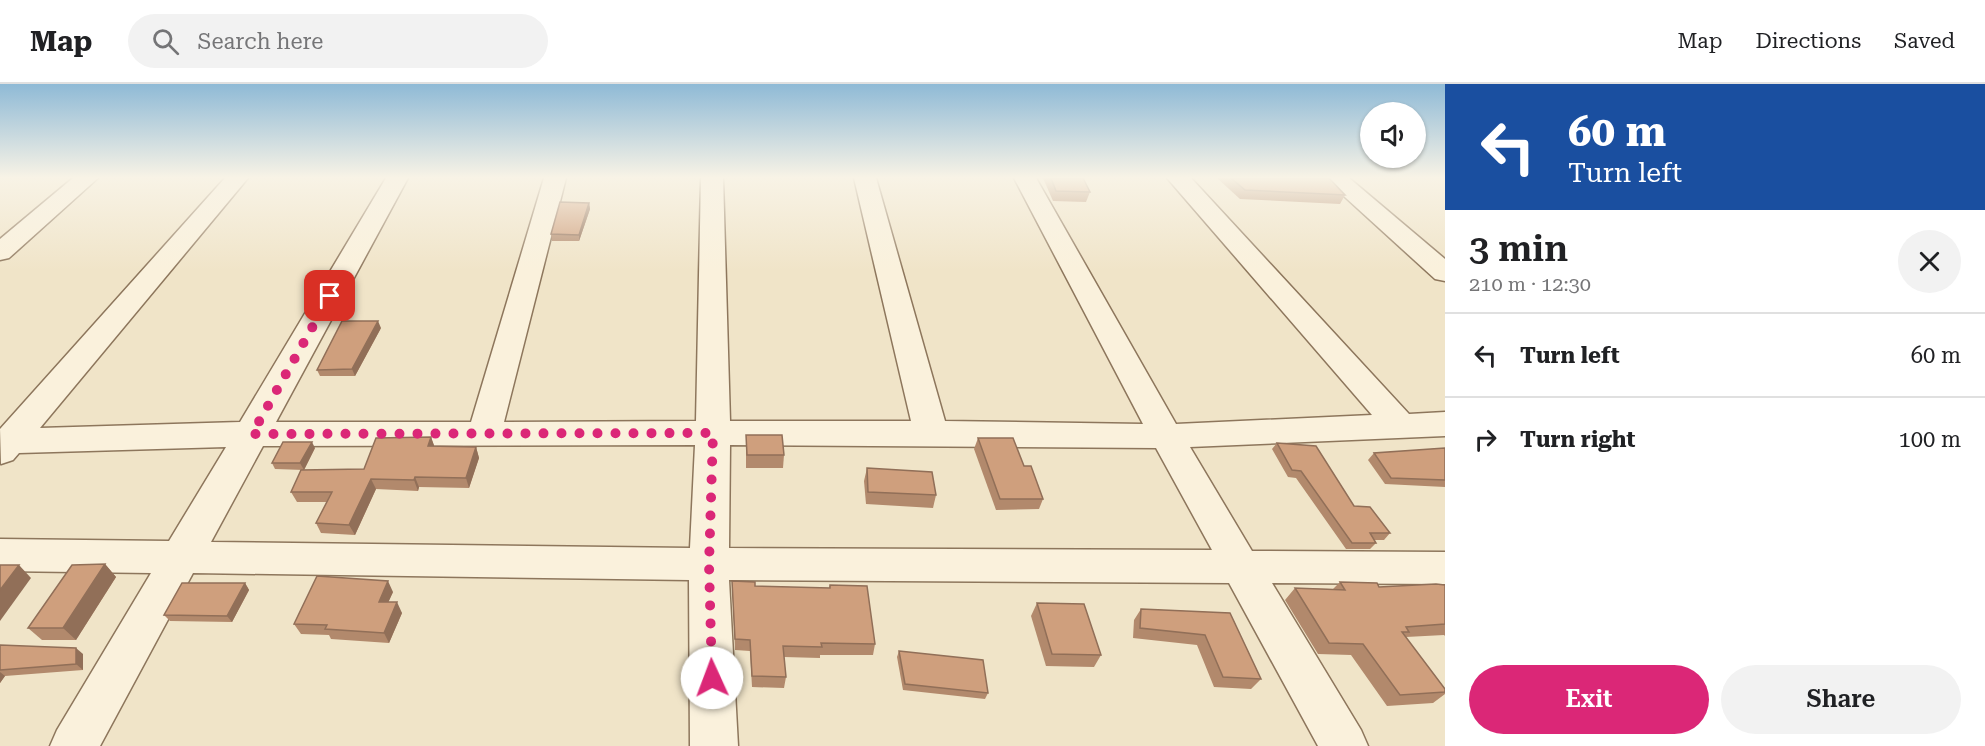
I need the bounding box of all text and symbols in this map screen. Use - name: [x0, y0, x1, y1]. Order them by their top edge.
- search box: [128, 14, 548, 68]
- text: Map: [30, 25, 92, 58]
- icon: search: [149, 25, 182, 58]
- text: Search here: [197, 29, 323, 54]
- text: Map: [1678, 29, 1722, 53]
- text: Directions: [1755, 29, 1861, 53]
- text: Saved: [1894, 29, 1955, 53]
- map controls: [1360, 102, 1426, 168]
- button: sound: [1360, 102, 1426, 168]
- text: 60 m: [1568, 107, 1666, 156]
- icon: left: [1469, 108, 1547, 186]
- text: Turn left: [1568, 157, 1682, 189]
- text: 3 min: [1469, 228, 1568, 270]
- button: close: [1898, 230, 1961, 293]
- pin: [304, 270, 355, 321]
- text: 210 m · 12:30: [1469, 272, 1591, 296]
- icon: arrive: [313, 279, 346, 312]
- icon: left: [1469, 339, 1502, 372]
- text: Turn left: [1520, 343, 1620, 368]
- text: 60 m: [1911, 343, 1961, 368]
- icon: right: [1469, 423, 1502, 456]
- text: Turn right: [1520, 427, 1635, 452]
- text: 100 m: [1898, 427, 1961, 452]
- position arrow: [680, 646, 744, 710]
- button: Exit: [1469, 665, 1709, 734]
- button: Share: [1721, 665, 1961, 734]

